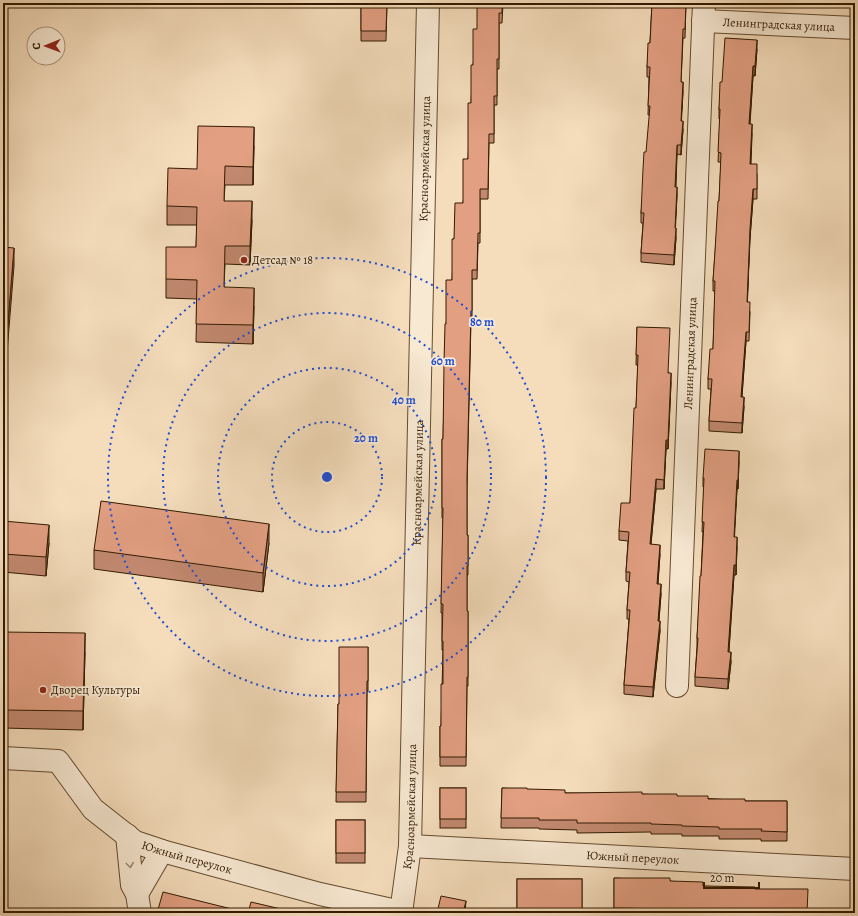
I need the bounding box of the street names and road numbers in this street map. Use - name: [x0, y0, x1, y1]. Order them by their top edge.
- street label: Ленинградская улица: [722, 14, 836, 35]
- street label: Красноармейская улица: [415, 95, 434, 222]
- street label: Ленинградская улица: [680, 296, 700, 410]
- street label: Красноармейская улица: [408, 419, 427, 546]
- street label: Красноармейская улица: [399, 743, 420, 870]
- street label: Южный переулок: [140, 837, 234, 878]
- street label: Южный переулок: [586, 847, 680, 868]

